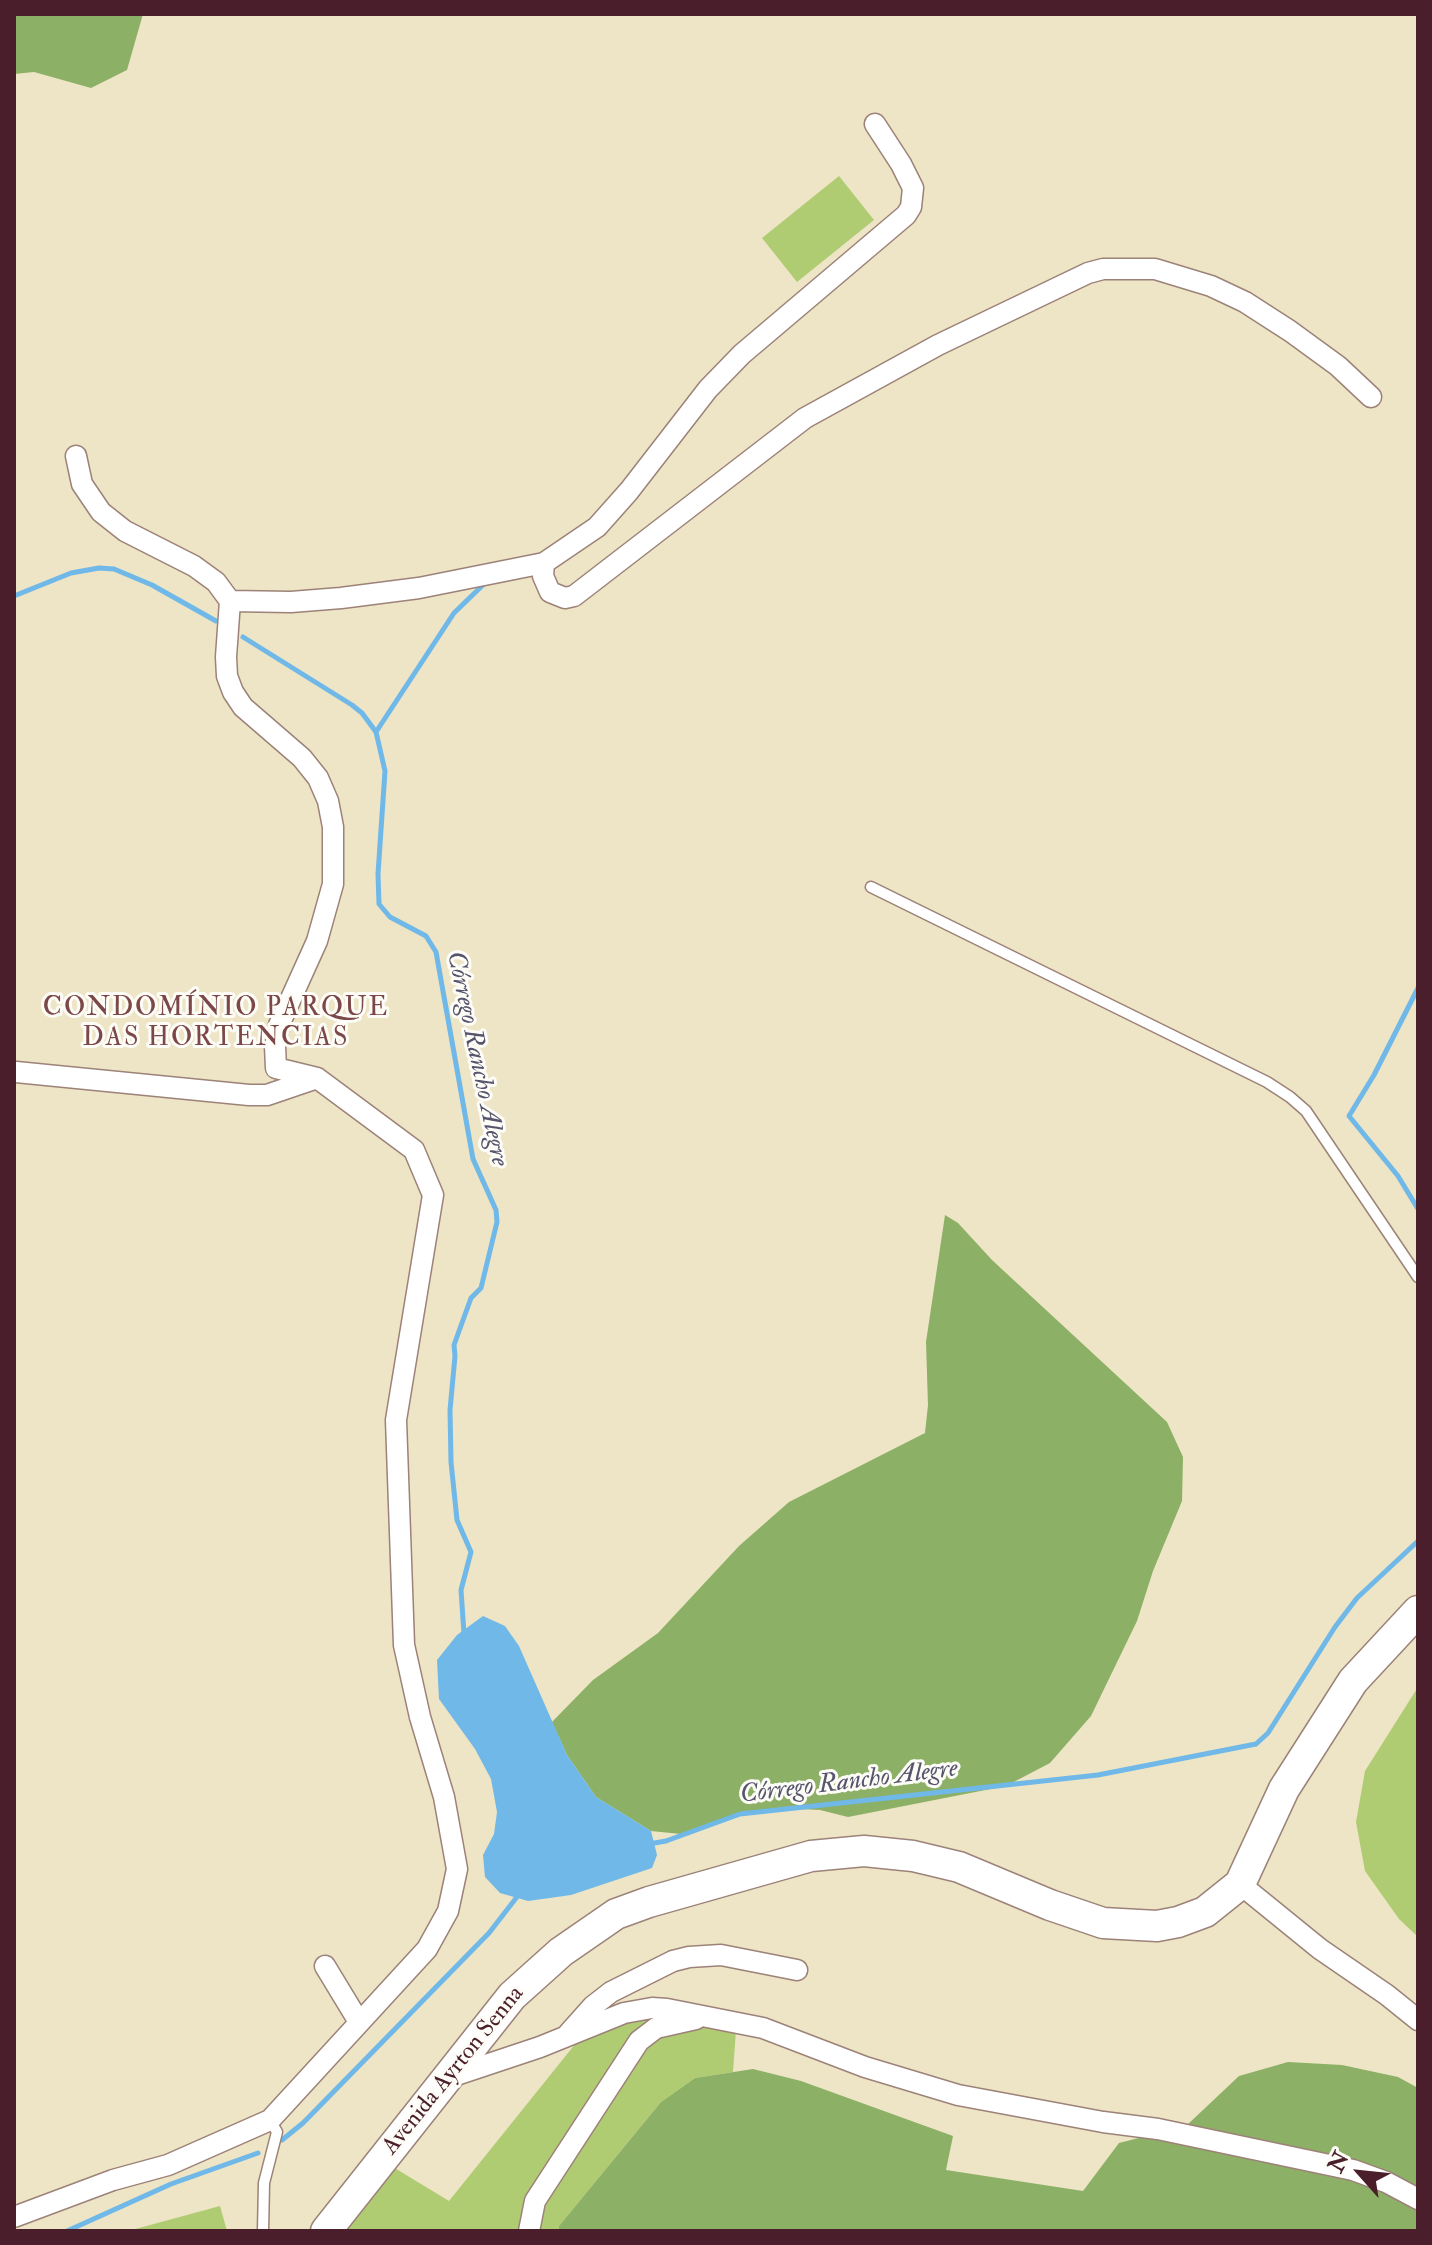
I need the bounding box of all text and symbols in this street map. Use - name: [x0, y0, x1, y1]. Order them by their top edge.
- water label: Córrego Rancho Alegre: [438, 949, 514, 1169]
- district label: CONDOMÍNIO PARQUE DAS HORTENCIAS: [43, 993, 389, 1054]
- water label: Córrego Rancho Alegre: [738, 1754, 960, 1812]
- street label: Avenida Ayrton Senna: [377, 1981, 531, 2161]
- north arrow: [1320, 2133, 1400, 2213]
- text: N: [1322, 2147, 1356, 2177]

